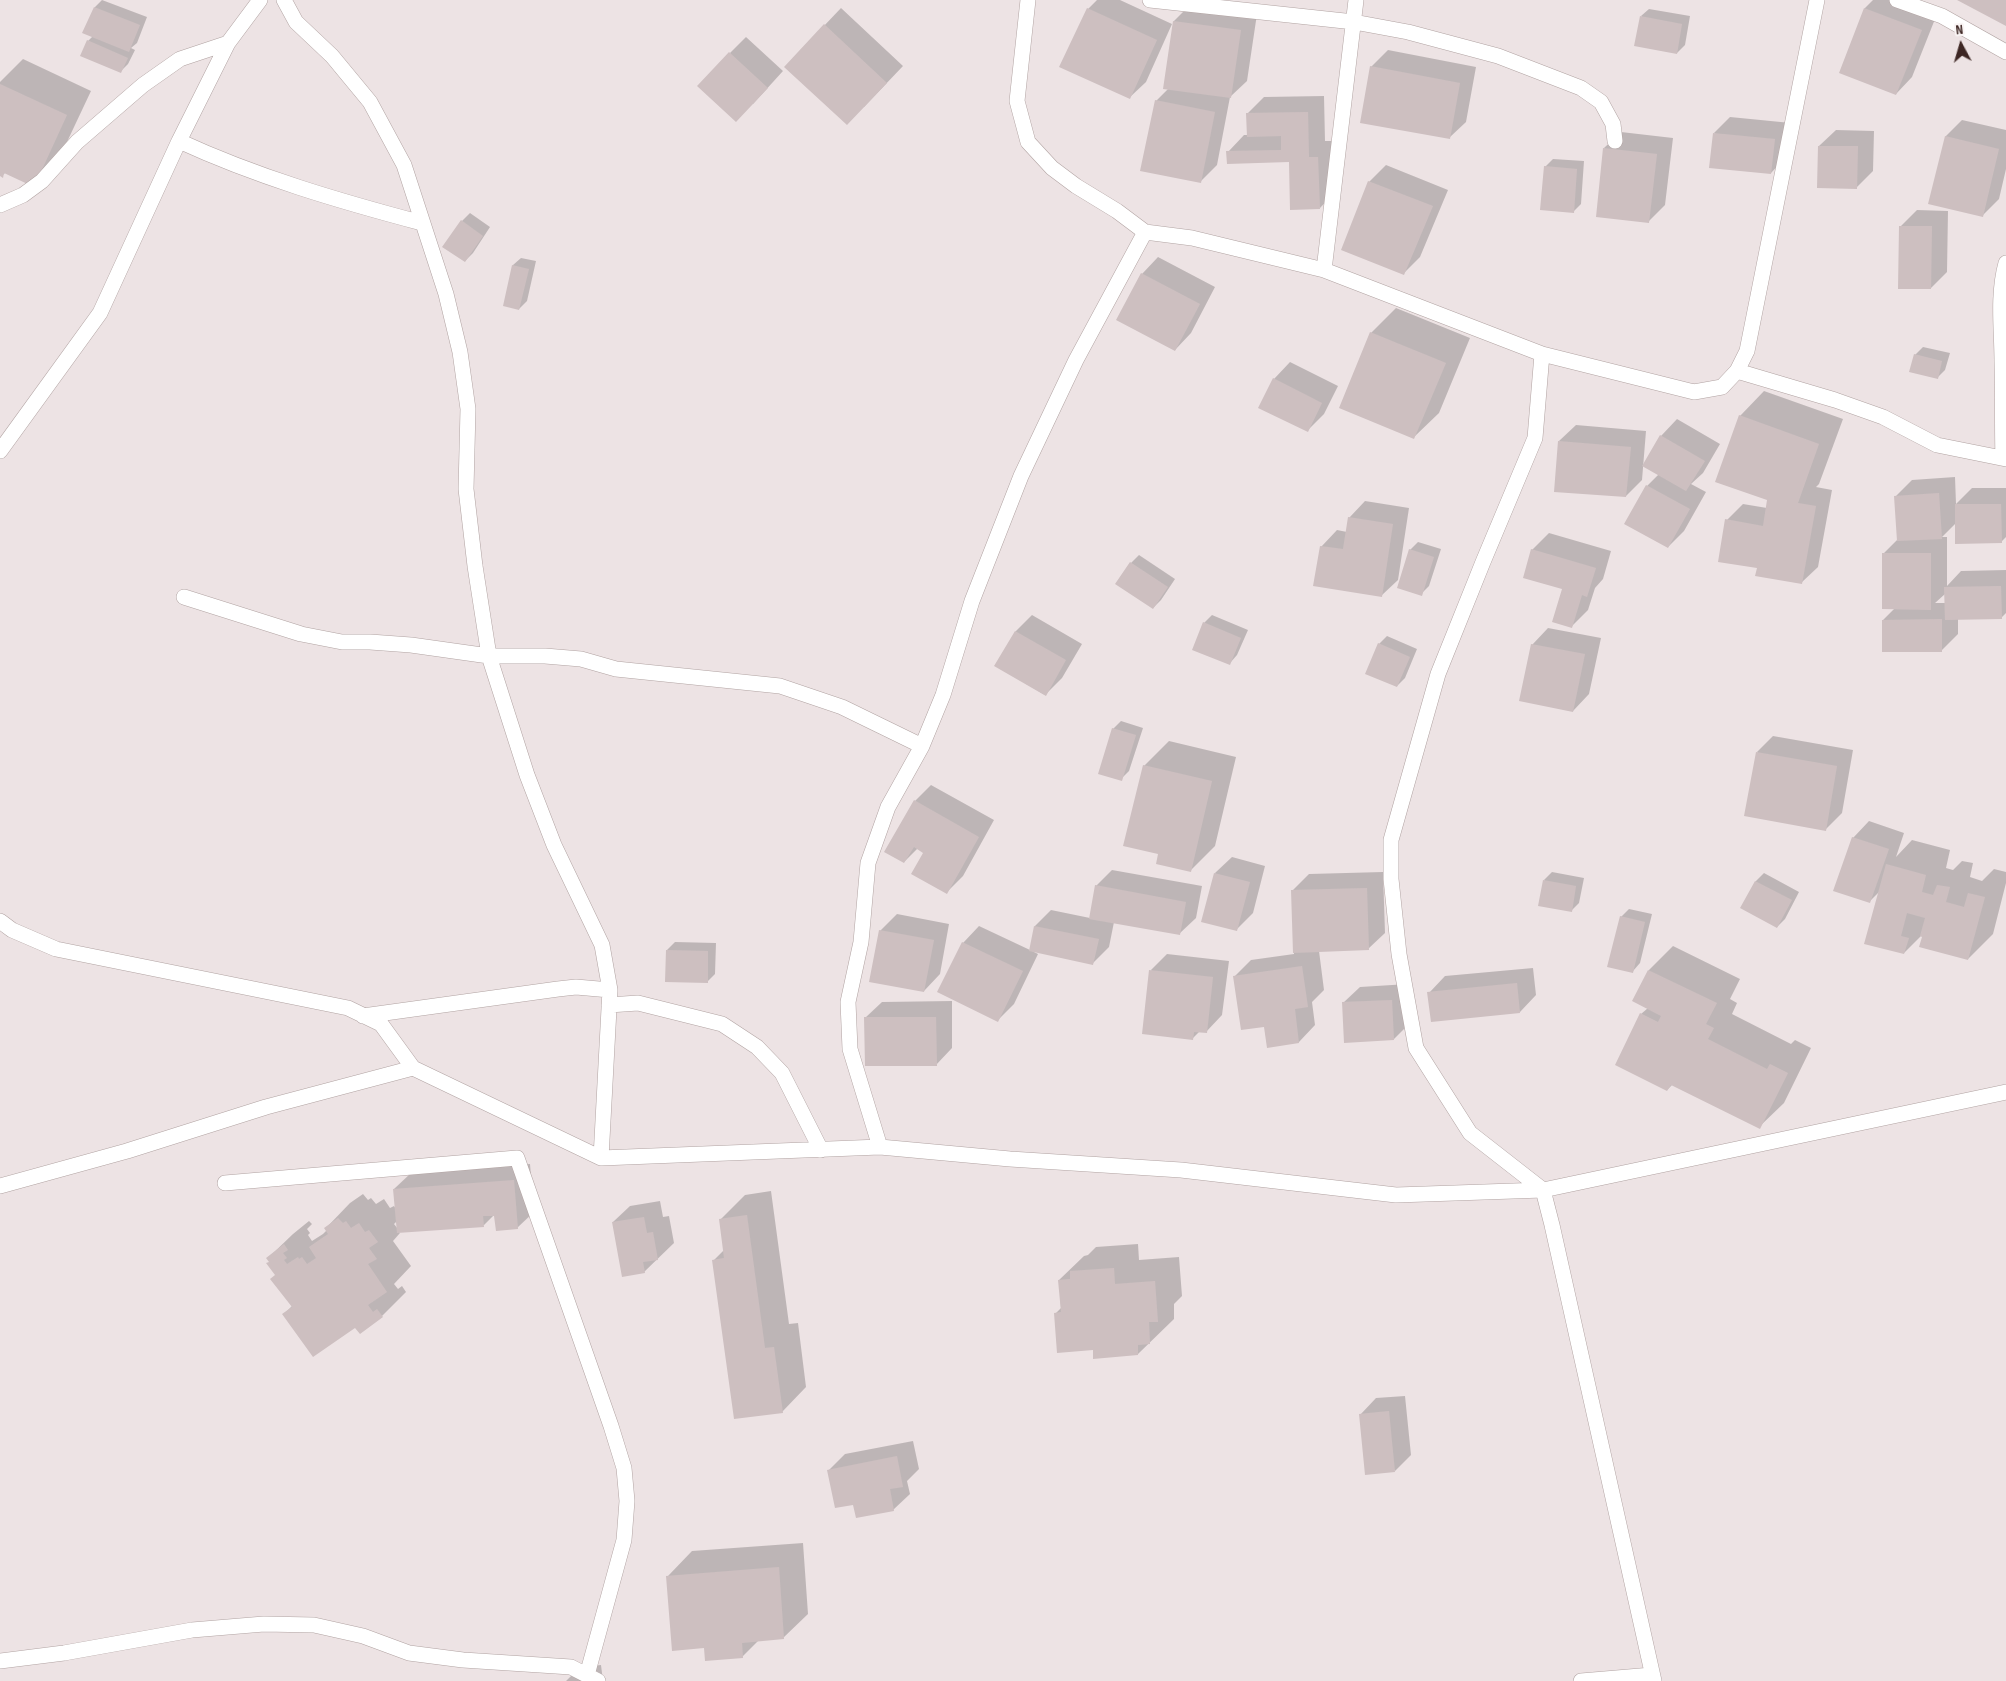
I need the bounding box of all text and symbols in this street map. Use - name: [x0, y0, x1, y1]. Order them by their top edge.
- north arrow: [1936, 20, 1986, 70]
- text: N: [1955, 21, 1964, 38]

